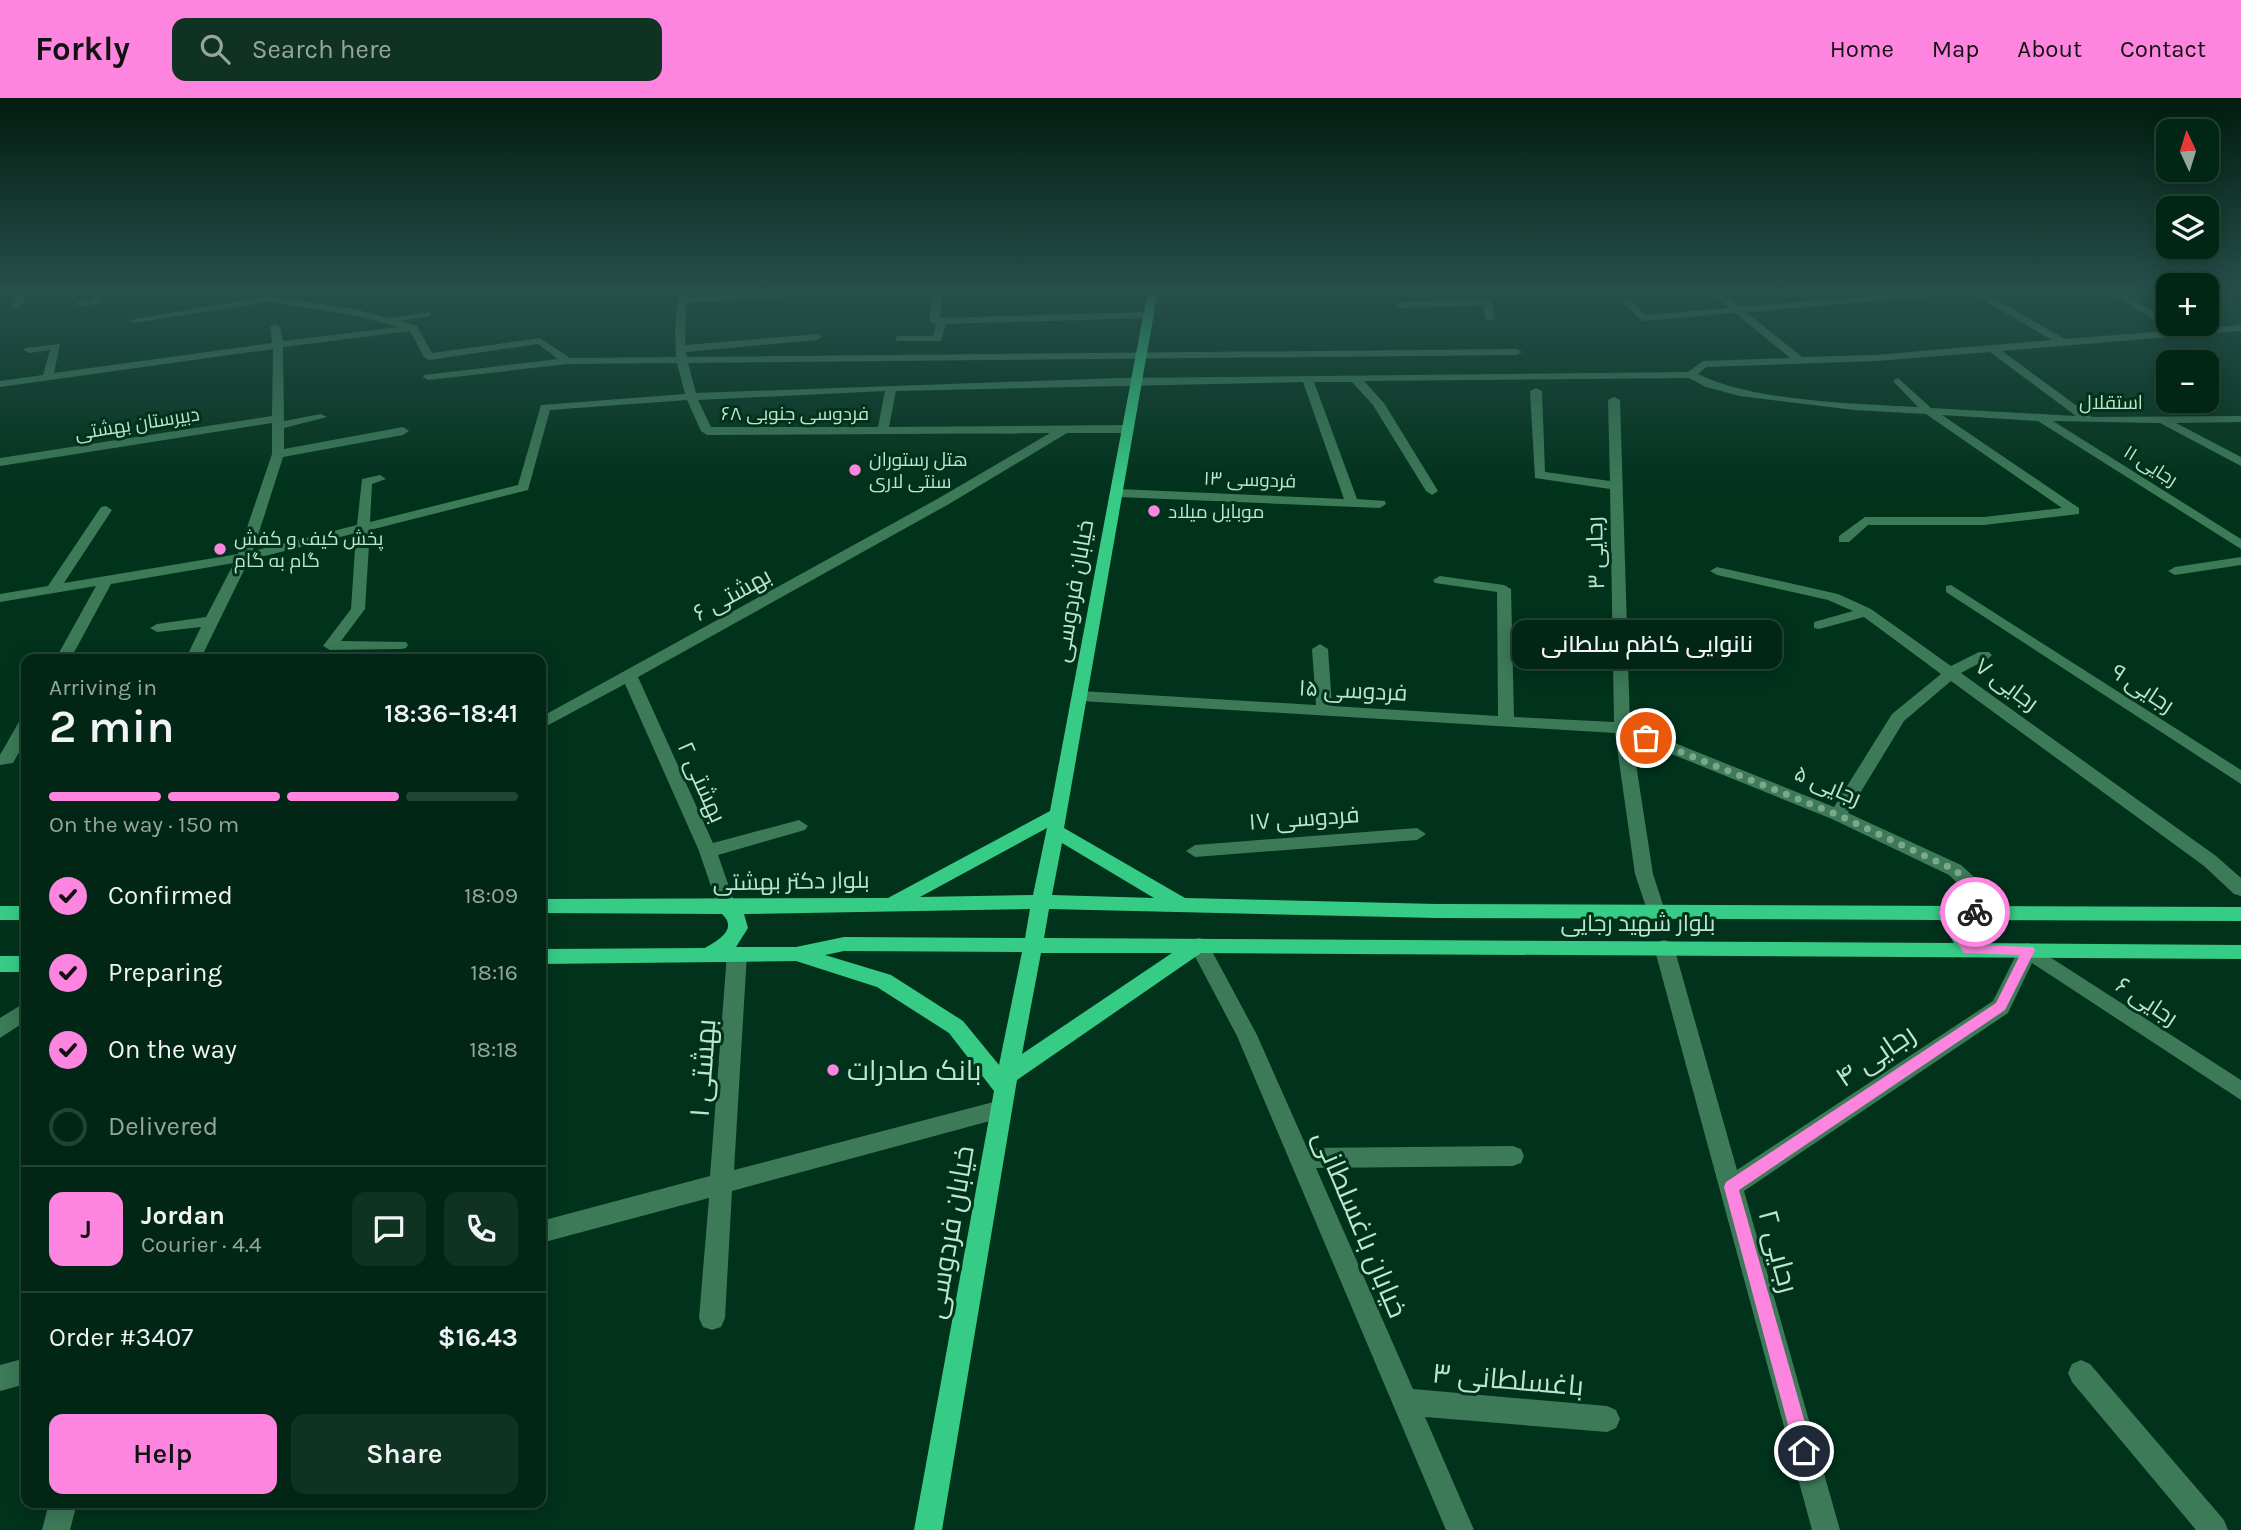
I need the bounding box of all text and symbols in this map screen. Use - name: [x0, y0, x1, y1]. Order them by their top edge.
- search box: [172, 18, 662, 81]
- text: Forkly: [35, 30, 130, 68]
- icon: search: [196, 30, 234, 68]
- text: Search here: [252, 34, 392, 65]
- text: Home: [1830, 35, 1894, 63]
- text: Map: [1932, 35, 1979, 63]
- text: About: [2017, 35, 2082, 63]
- text: Contact: [2120, 35, 2206, 63]
- north arrow: [2156, 119, 2219, 182]
- map controls: [2156, 119, 2219, 413]
- button: layers: [2156, 196, 2219, 259]
- button: +: [2156, 273, 2219, 336]
- button: −: [2156, 350, 2219, 413]
- street label: استقلال: [2079, 392, 2143, 414]
- street label: دبیرستان بهشتی: [73, 403, 201, 445]
- street label: فردوسی جنوبی ۶۸: [721, 403, 869, 425]
- street label: رجایی ۱۱: [2120, 441, 2181, 491]
- place label: هتل رستوران سنتی لاری: [869, 449, 968, 493]
- marker: هتل رستوران سنتی لاری: [847, 462, 863, 478]
- street label: فردوسی ۱۳: [1203, 467, 1297, 493]
- place label: موبایل میلاد: [1168, 501, 1264, 523]
- marker: موبایل میلاد: [1146, 503, 1162, 519]
- street label: رجایی ۳: [1581, 516, 1610, 590]
- street label: خیابان فردوسی: [1048, 518, 1099, 664]
- place label: پخش کیف و کفش گام به گام: [234, 528, 383, 574]
- marker: پخش کیف و کفش گام به گام: [212, 541, 228, 557]
- street label: بهشتی ۶: [689, 562, 776, 627]
- callout: نانوایی کاظم سلطانی: [1511, 619, 1781, 668]
- text: نانوایی کاظم سلطانی: [1541, 631, 1753, 658]
- street label: رجایی ۷: [1970, 652, 2044, 716]
- street label: رجایی ۹: [2106, 658, 2179, 719]
- text: Arriving in: [49, 674, 157, 701]
- street label: فردوسی ۱۵: [1298, 674, 1408, 707]
- text: 18:36–18:41: [384, 698, 518, 729]
- text: 2 min: [49, 700, 175, 754]
- pin: [1616, 708, 1676, 768]
- icon: bag: [1627, 719, 1665, 757]
- street label: بهشتی ۲: [672, 738, 731, 827]
- street label: رجایی ۵: [1790, 759, 1865, 812]
- street label: فردوسی ۱۷: [1248, 801, 1360, 836]
- text: On the way · 150 m: [49, 811, 239, 838]
- street label: بلوار دکتر بهشتی: [712, 867, 870, 896]
- icon: check: [49, 877, 87, 915]
- courier: [1940, 877, 2010, 947]
- text: Confirmed: [108, 880, 233, 911]
- text: 18:09: [464, 882, 518, 909]
- icon: bike: [1956, 893, 1994, 931]
- street label: بلوار شهید رجایی: [1561, 910, 1716, 937]
- icon: check: [49, 954, 87, 992]
- text: Preparing: [108, 957, 222, 988]
- text: 18:16: [470, 959, 518, 986]
- street label: رجایی ۶: [2111, 971, 2183, 1031]
- street label: رجایی ۴: [1829, 1017, 1921, 1094]
- street label: بهشتی ۱: [683, 1018, 722, 1118]
- icon: check: [49, 1031, 87, 1069]
- text: On the way: [108, 1034, 237, 1065]
- text: 18:18: [469, 1036, 518, 1063]
- place label: بانک صادرات: [847, 1054, 982, 1087]
- marker: بانک صادرات: [825, 1062, 841, 1078]
- text: Delivered: [108, 1111, 218, 1142]
- street label: خیابان باغسلطانی: [1306, 1126, 1415, 1322]
- street label: خیابان فردوسی: [918, 1143, 981, 1321]
- button: chat: [352, 1192, 426, 1266]
- button: phone: [444, 1192, 518, 1266]
- text: Jordan: [141, 1200, 225, 1231]
- street label: رجایی ۲: [1752, 1206, 1805, 1296]
- text: J: [80, 1214, 92, 1245]
- text: Courier · 4.4: [141, 1231, 262, 1258]
- text: Order #3407: [49, 1322, 193, 1353]
- text: $16.43: [438, 1322, 518, 1353]
- street label: باغسلطانی ۳: [1431, 1356, 1585, 1403]
- button: Help: [49, 1414, 277, 1494]
- button: Share: [291, 1414, 518, 1494]
- pin: [1774, 1421, 1834, 1481]
- icon: home: [1785, 1432, 1823, 1470]

